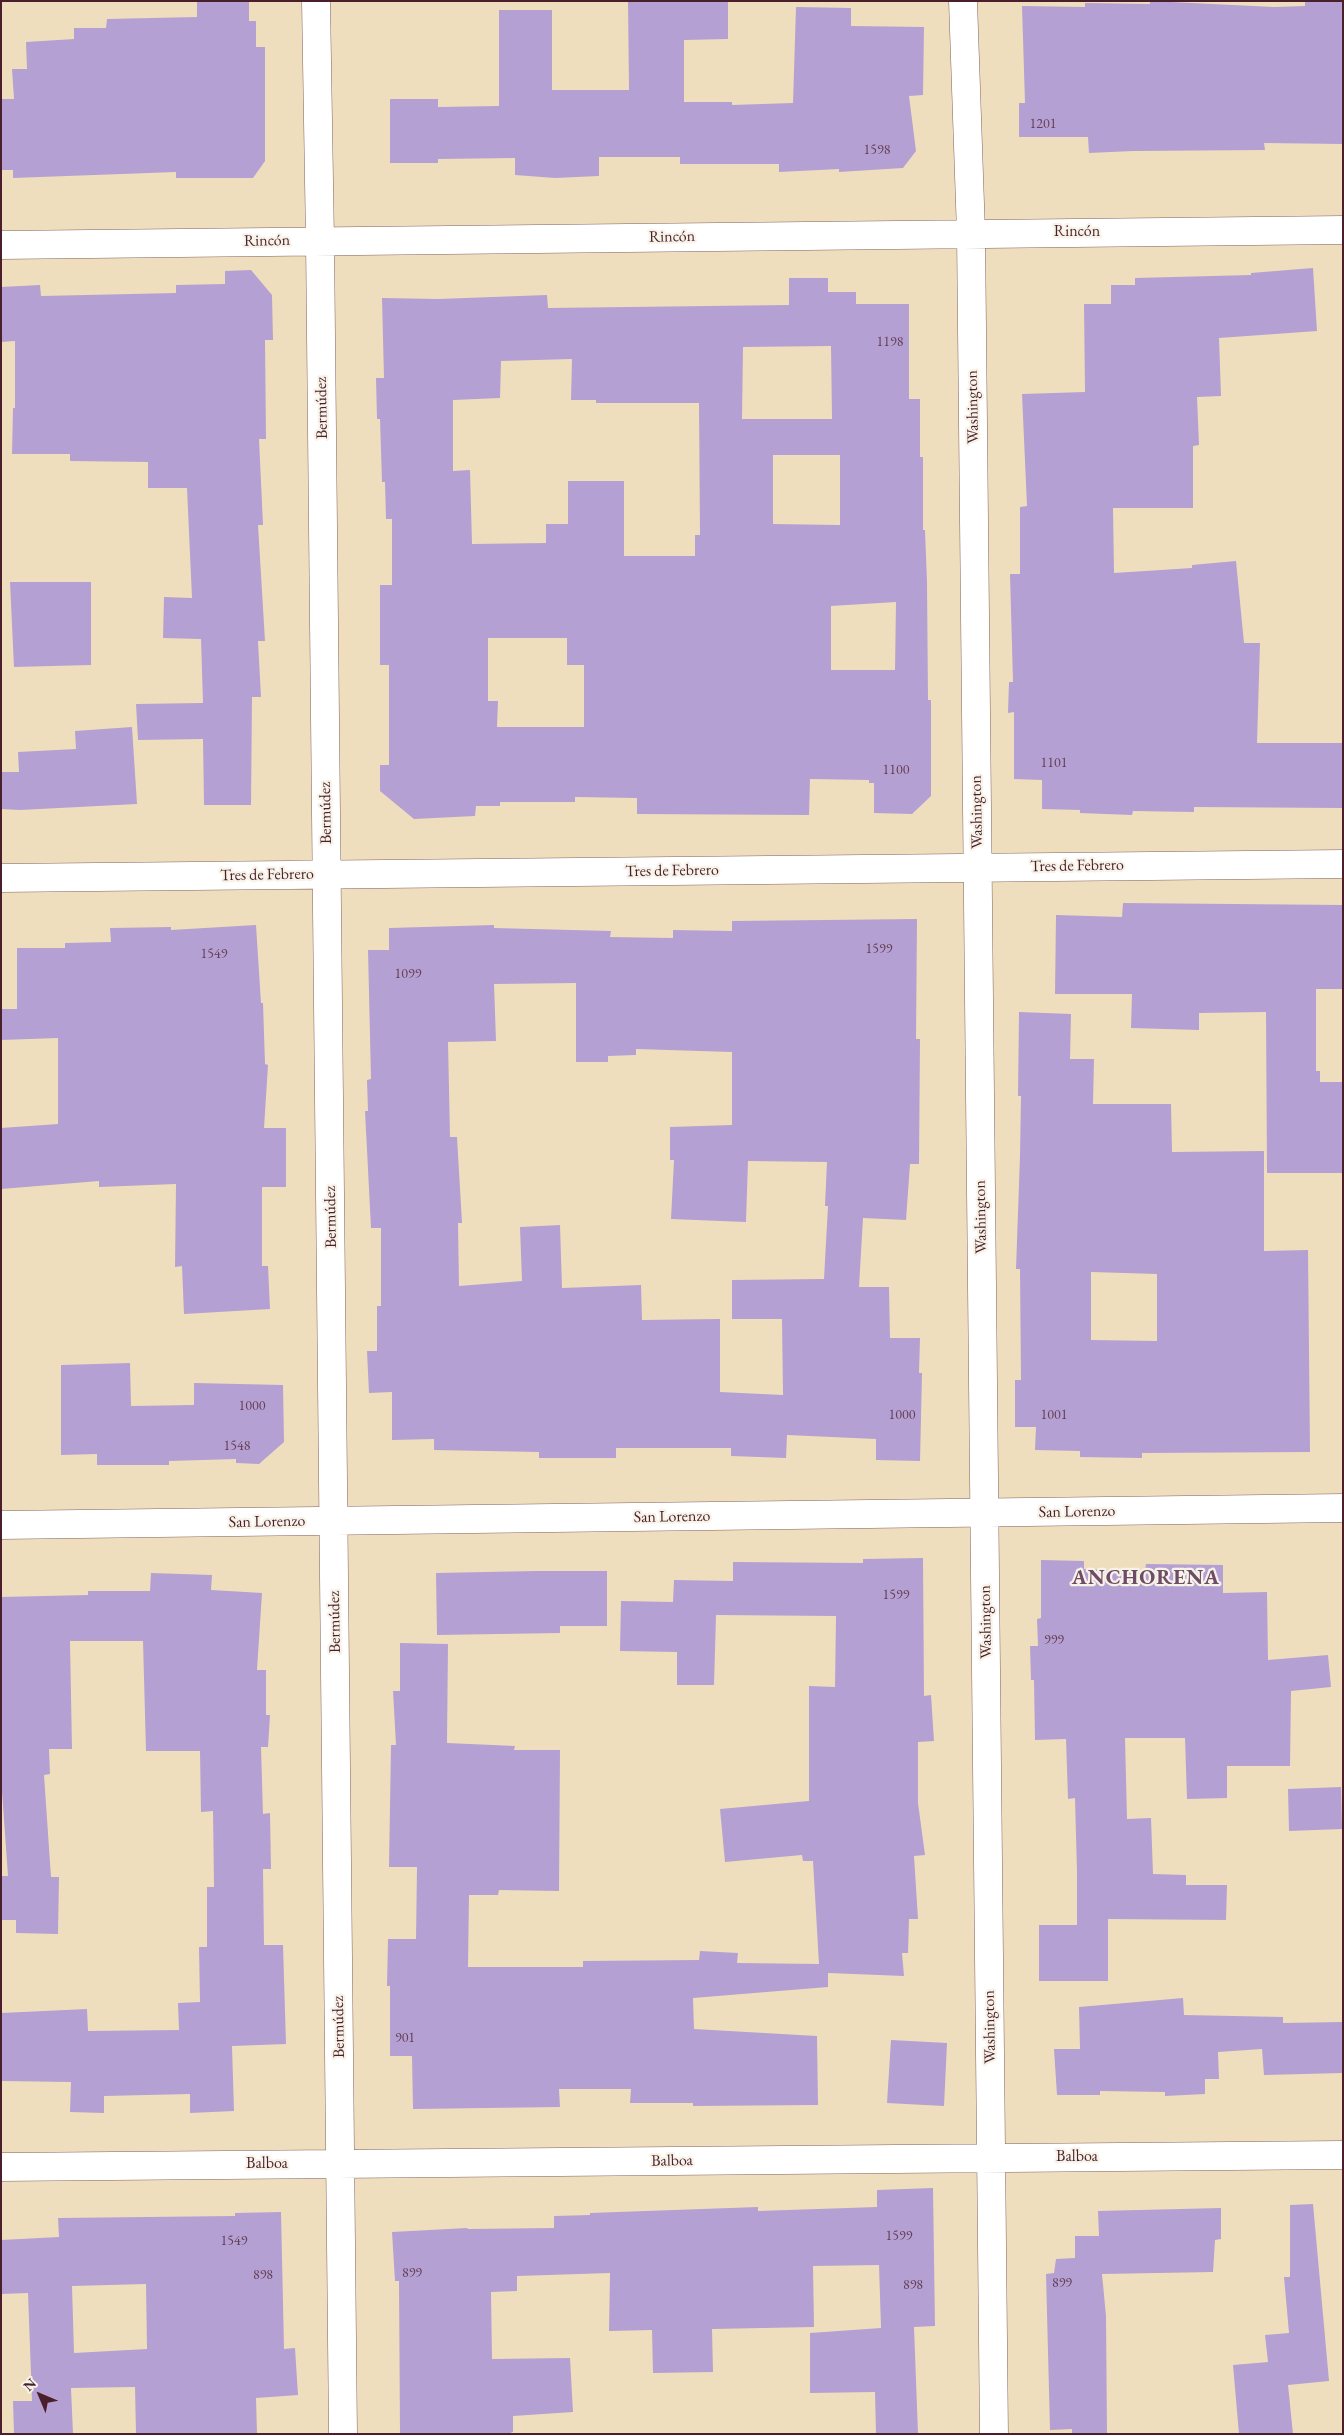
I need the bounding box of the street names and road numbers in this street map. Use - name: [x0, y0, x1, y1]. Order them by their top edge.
- street label: Rincón: [1054, 222, 1100, 242]
- street label: Rincón: [649, 227, 695, 247]
- street label: Rincón: [244, 231, 290, 251]
- street label: Washington: [963, 370, 983, 444]
- street label: Bermúdez: [312, 377, 332, 439]
- street label: Washington: [967, 775, 987, 849]
- street label: Bermúdez: [316, 782, 336, 844]
- street label: Tres de Febrero: [1030, 856, 1124, 876]
- street label: Tres de Febrero: [625, 861, 719, 881]
- street label: Tres de Febrero: [220, 865, 314, 885]
- street label: Washington: [971, 1180, 991, 1254]
- street label: Bermúdez: [321, 1186, 341, 1248]
- street label: San Lorenzo: [1038, 1502, 1116, 1522]
- street label: San Lorenzo: [633, 1507, 711, 1527]
- street label: San Lorenzo: [228, 1512, 306, 1532]
- street label: Washington: [976, 1585, 996, 1659]
- street label: Bermúdez: [325, 1591, 345, 1653]
- street label: Washington: [980, 1990, 1000, 2064]
- street label: Bermúdez: [329, 1996, 349, 2058]
- street label: Balboa: [1056, 2147, 1098, 2167]
- street label: Balboa: [651, 2151, 693, 2171]
- street label: Balboa: [246, 2154, 288, 2174]

